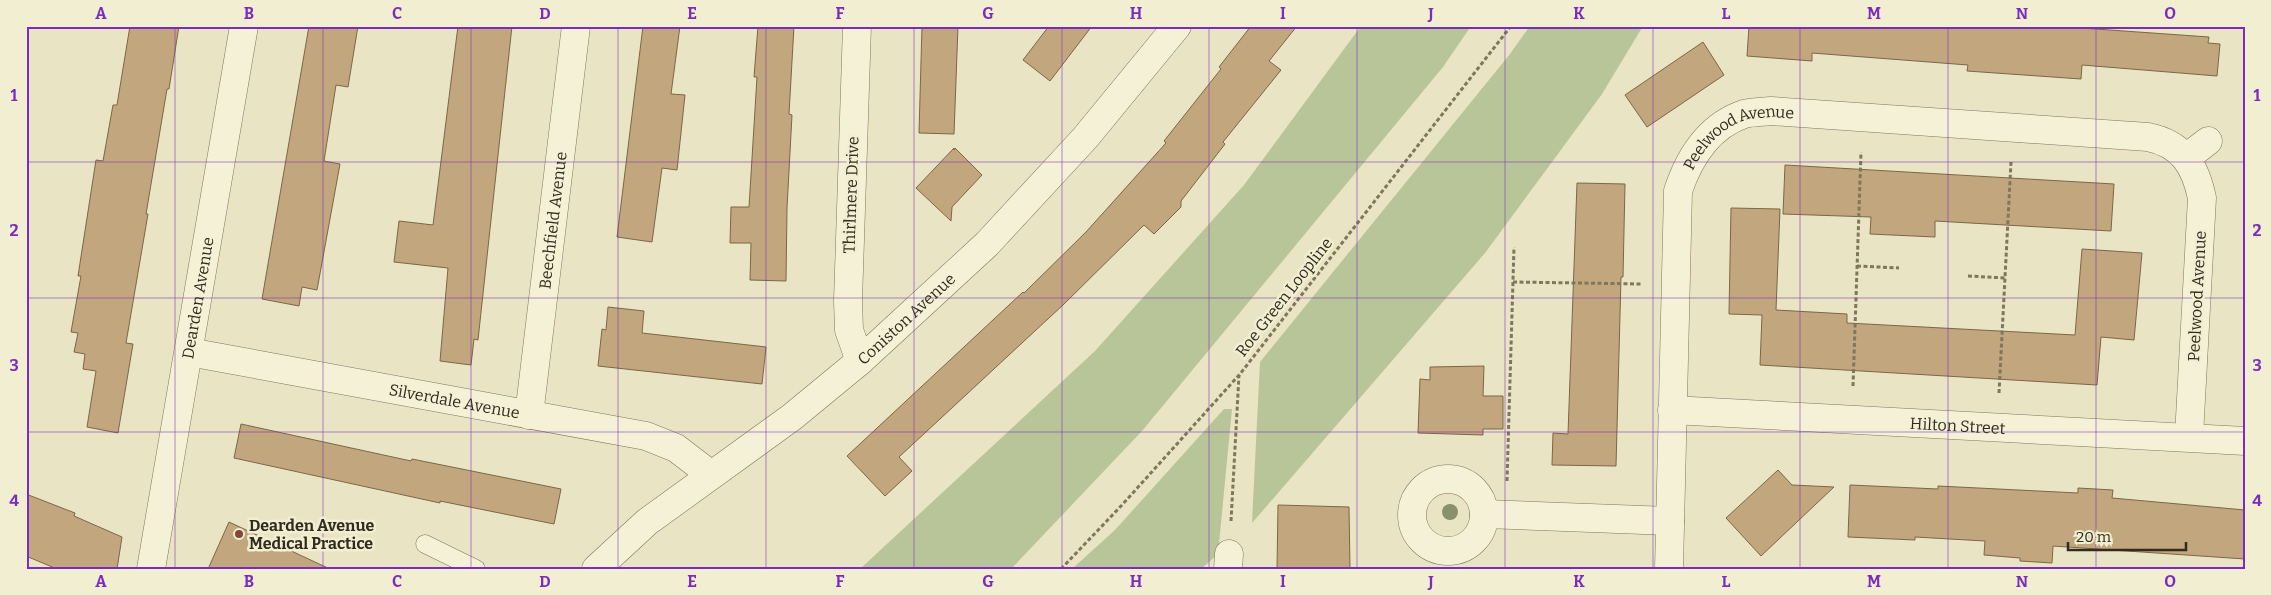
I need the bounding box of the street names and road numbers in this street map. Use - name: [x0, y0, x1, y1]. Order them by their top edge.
- street label: Peelwood Avenue: [1679, 101, 1795, 173]
- street label: Thirlmere Drive: [839, 136, 863, 254]
- street label: Beechfield Avenue: [535, 151, 570, 290]
- street label: Peelwood Avenue: [2184, 230, 2210, 362]
- street label: Roe Green Loopline: [1232, 234, 1336, 360]
- street label: Dearden Avenue: [178, 235, 217, 360]
- street label: Coniston Avenue: [853, 269, 959, 368]
- street label: Silverdale Avenue: [388, 379, 522, 422]
- street label: Hilton Street: [1909, 413, 2006, 438]

